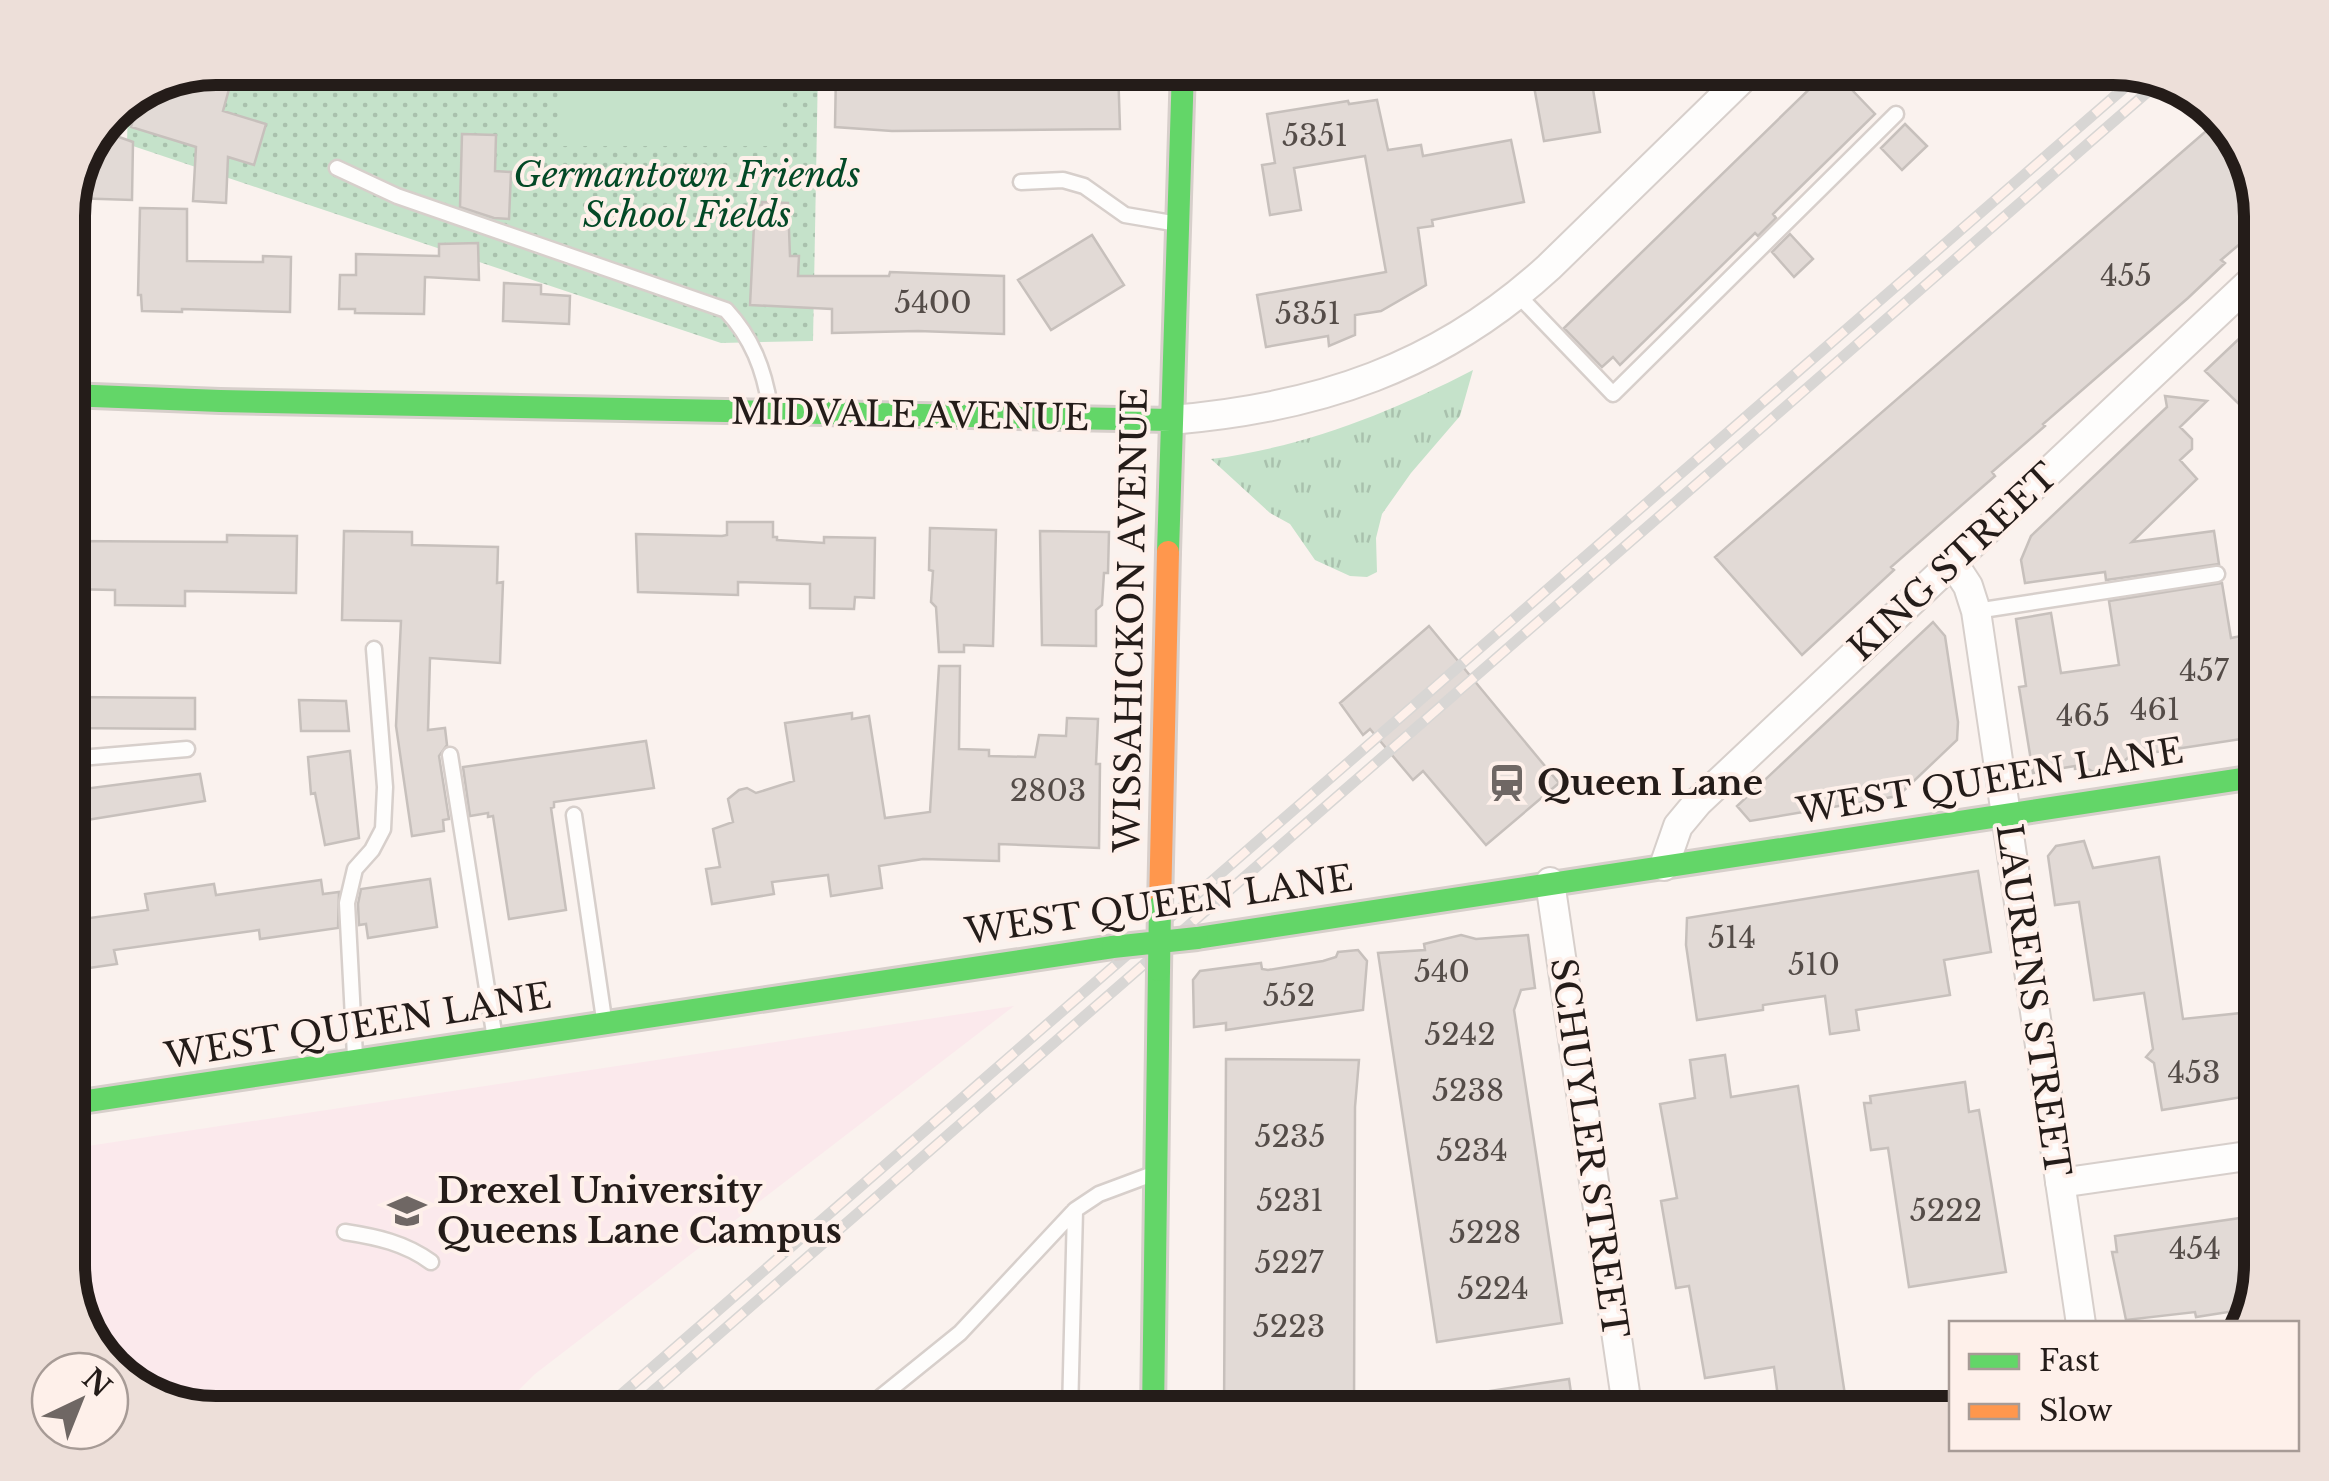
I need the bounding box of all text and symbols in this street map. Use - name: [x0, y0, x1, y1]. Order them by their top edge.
- house number: 5351: [1282, 117, 1348, 154]
- park label: Germantown Friends School Fields: [513, 153, 861, 236]
- house number: 455: [2100, 257, 2152, 294]
- house number: 5400: [894, 284, 972, 321]
- house number: 5351: [1275, 295, 1341, 332]
- street label: WISSAHICKON AVENUE: [1105, 387, 1156, 854]
- street label: MIDVALE AVENUE: [731, 390, 1089, 439]
- street label: KING STREET: [1839, 454, 2066, 669]
- house number: 457: [2179, 652, 2230, 689]
- house number: 461: [2130, 691, 2180, 728]
- house number: 465: [2056, 697, 2110, 734]
- street label: WEST QUEEN LANE: [1793, 729, 2186, 832]
- place label: Queen Lane: [1537, 761, 1763, 804]
- station icon: Queen Lane: [1486, 762, 1528, 804]
- house number: 2803: [1010, 772, 1086, 809]
- street label: LAURENS STREET: [1987, 821, 2079, 1179]
- street label: WEST QUEEN LANE: [961, 856, 1355, 953]
- house number: 514: [1708, 919, 1756, 956]
- house number: 510: [1788, 946, 1840, 983]
- house number: 540: [1414, 953, 1470, 990]
- street label: SCHUYLER STREET: [1542, 955, 1637, 1341]
- street label: WEST QUEEN LANE: [161, 974, 554, 1077]
- house number: 552: [1263, 977, 1315, 1014]
- house number: 5242: [1424, 1016, 1496, 1053]
- house number: 453: [2167, 1054, 2221, 1091]
- house number: 5238: [1432, 1072, 1504, 1109]
- house number: 5235: [1254, 1118, 1326, 1155]
- house number: 5234: [1436, 1132, 1508, 1169]
- place label: Drexel University Queens Lane Campus: [437, 1169, 842, 1252]
- house number: 5231: [1256, 1182, 1324, 1219]
- school or university icon: Drexel University Queens Lane Campus: [386, 1190, 428, 1232]
- house number: 5222: [1910, 1192, 1982, 1229]
- house number: 5228: [1449, 1214, 1521, 1251]
- house number: 454: [2169, 1230, 2221, 1267]
- house number: 5227: [1254, 1244, 1324, 1281]
- house number: 5224: [1457, 1270, 1529, 1307]
- house number: 5223: [1253, 1308, 1325, 1345]
- legend: [1949, 1321, 2299, 1451]
- text: Fast: [2039, 1342, 2100, 1379]
- north arrow: [30, 1351, 130, 1451]
- text: N: [75, 1361, 118, 1405]
- text: Slow: [2039, 1392, 2113, 1429]

